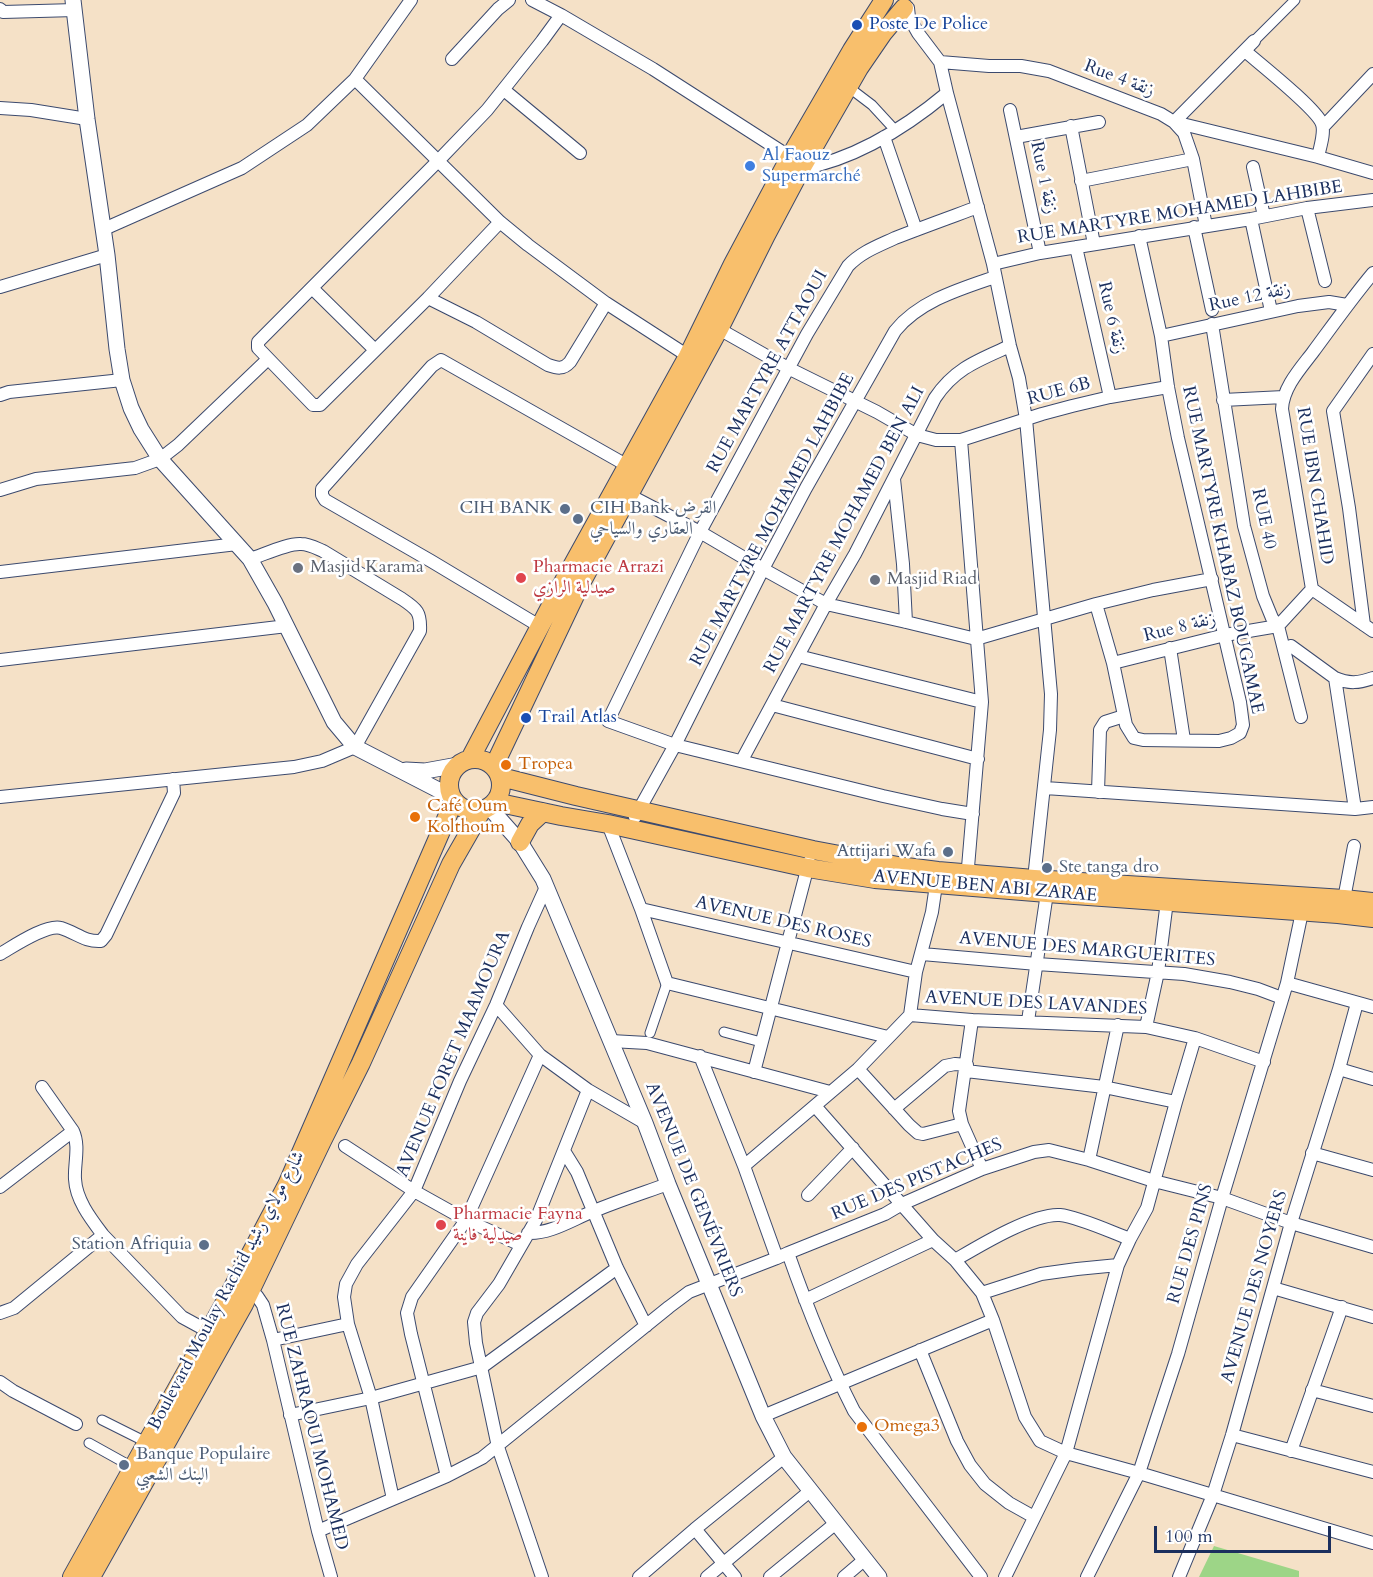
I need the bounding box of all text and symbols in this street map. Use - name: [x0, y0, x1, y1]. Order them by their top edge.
- place label: Poste De Police: [869, 14, 988, 36]
- marker: Poste De Police: [850, 18, 864, 32]
- street label: Rue 4 زنقة: [1081, 56, 1157, 102]
- street label: Rue 1 زنقة: [1025, 140, 1061, 216]
- place label: Al Faouz Supermarché: [762, 145, 861, 188]
- marker: Al Faouz Supermarché: [743, 159, 757, 173]
- street label: RUE MARTYRE MOHAMED LAHBIBE: [1016, 177, 1344, 249]
- street label: RUE MARTYRE ATTAOUI: [703, 267, 833, 477]
- street label: Rue 12 زنقة: [1207, 279, 1293, 317]
- street label: Rue 6 زنقة: [1092, 280, 1130, 356]
- street label: RUE MARTYRE MOHAMED LAHBIBE: [686, 370, 860, 670]
- street label: RUE 6B: [1025, 373, 1093, 411]
- street label: RUE MARTYRE MOHAMED BEN ALI: [760, 383, 930, 677]
- street label: RUE MARTYRE KHABAZ BOUGAMAE: [1177, 384, 1267, 716]
- street label: RUE IBN CHAHID: [1291, 406, 1337, 566]
- street label: RUE 40: [1246, 487, 1280, 551]
- place label: CIH BANK: [459, 498, 553, 520]
- place label: CIH Bank القرض العقاري والسياحي: [590, 498, 716, 540]
- marker: CIH BANK: [558, 502, 572, 516]
- marker: CIH Bank القرض العقاري والسياحي: [571, 512, 585, 526]
- place label: Masjid Karama: [310, 557, 424, 579]
- place label: Pharmacie Arrazi صيدلية الرازي: [533, 557, 664, 600]
- marker: Masjid Karama: [291, 561, 305, 575]
- place label: Masjid Riad: [887, 569, 977, 591]
- marker: Pharmacie Arrazi صيدلية الرازي: [514, 571, 528, 585]
- marker: Masjid Riad: [868, 573, 882, 587]
- street label: Rue 8 زنقة: [1142, 609, 1218, 647]
- place label: Trail Atlas: [538, 707, 617, 729]
- marker: Trail Atlas: [519, 711, 533, 725]
- place label: Tropea: [518, 754, 573, 776]
- marker: Tropea: [499, 758, 513, 772]
- place label: Café Oum Kolthoum: [427, 796, 508, 838]
- marker: Café Oum Kolthoum: [408, 810, 422, 824]
- place label: Attijari Wafa: [837, 841, 936, 863]
- marker: Attijari Wafa: [941, 845, 955, 859]
- place label: Ste tanga dro: [1059, 857, 1159, 879]
- marker: Ste tanga dro: [1040, 861, 1054, 875]
- street label: AVENUE BEN ABI ZARAE: [872, 866, 1098, 908]
- street label: AVENUE DES ROSES: [693, 892, 873, 954]
- street label: AVENUE FORET MAAMOURA: [392, 928, 516, 1180]
- street label: AVENUE DES MARGUERITES: [958, 928, 1216, 972]
- street label: AVENUE DES LAVANDES: [924, 987, 1148, 1021]
- street label: AVENUE DE GENÉVRIERS: [640, 1079, 746, 1301]
- street label: RUE DES PISTACHES: [828, 1134, 1006, 1226]
- street label: Boulevard Moulay Rachid شارع مولاي رشيد: [144, 1148, 310, 1434]
- street label: RUE DES PINS: [1164, 1181, 1218, 1307]
- street label: AVENUE DES NOYERS: [1217, 1188, 1293, 1386]
- place label: Pharmacie Fayna صيدلية فاينة: [453, 1204, 583, 1246]
- marker: Pharmacie Fayna صيدلية فاينة: [434, 1218, 448, 1232]
- place label: Station Afriquia: [72, 1234, 192, 1256]
- marker: Station Afriquia: [197, 1238, 211, 1252]
- street label: RUE ZAHRAOUI MOHAMED: [270, 1301, 352, 1553]
- place label: Omega3: [874, 1416, 940, 1438]
- marker: Omega3: [855, 1420, 869, 1434]
- place label: Banque Populaire البنك الشعبي: [136, 1444, 271, 1486]
- marker: Banque Populaire البنك الشعبي: [117, 1458, 131, 1472]
- scale bar: [1157, 1514, 1334, 1552]
- text: 100 m: [1165, 1524, 1213, 1549]

